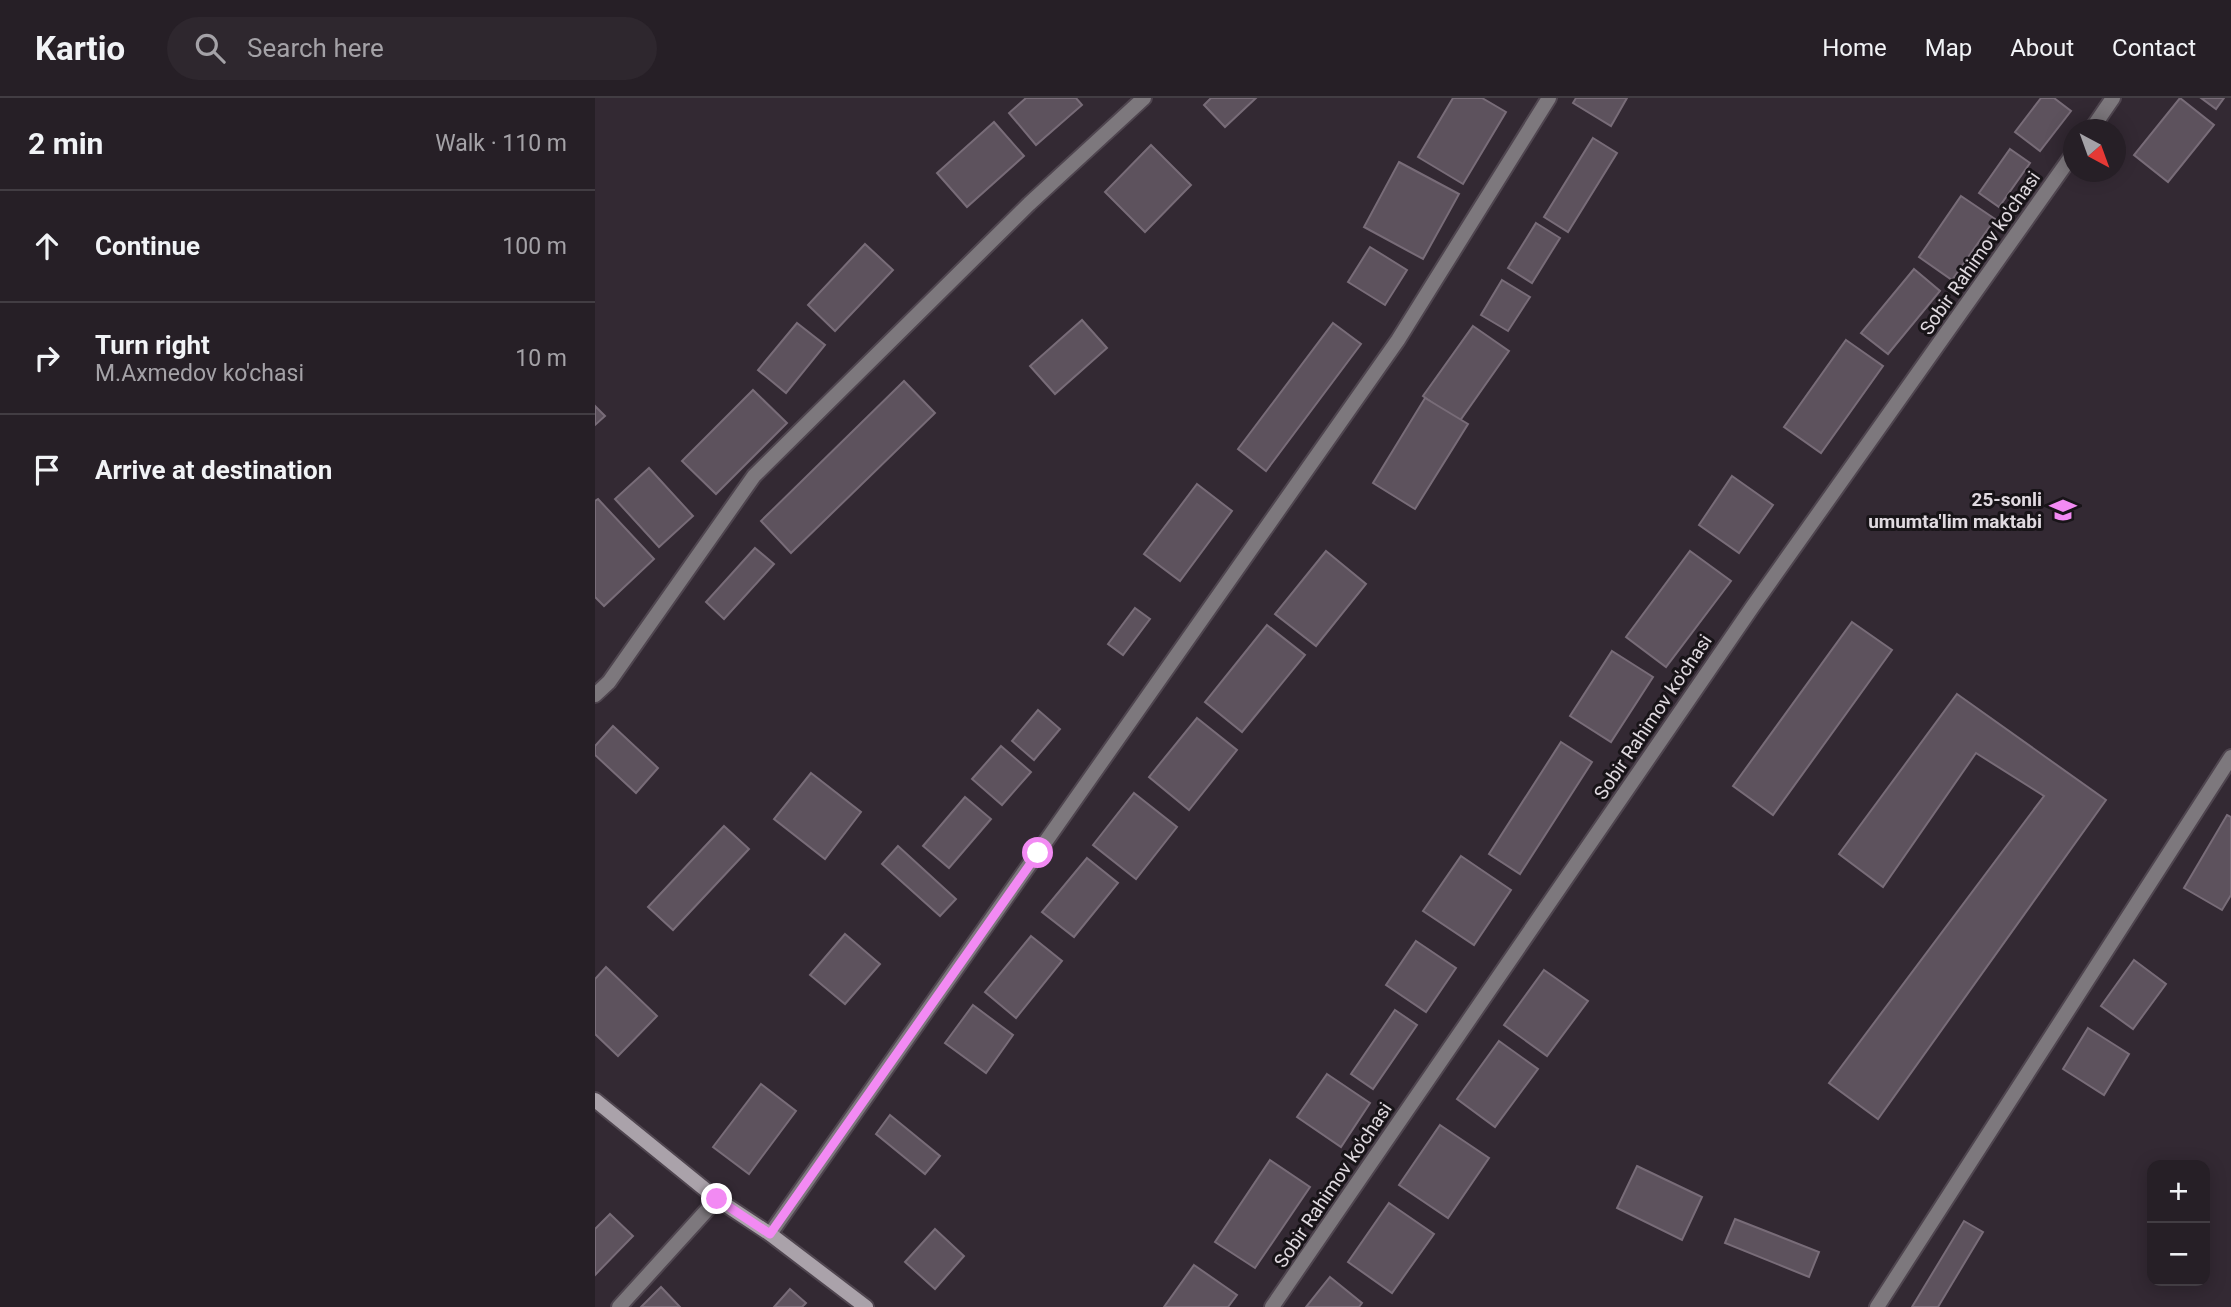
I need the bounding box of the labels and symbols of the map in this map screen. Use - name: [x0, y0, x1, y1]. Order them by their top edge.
- north arrow: [2063, 119, 2126, 182]
- street label: Sobir Rahimov ko'chasi: [1915, 167, 2045, 339]
- place label: 25-sonli umumta'lim maktabi: [1868, 488, 2042, 533]
- school or university icon: 25-sonli umumta'lim maktabi: [2048, 495, 2078, 525]
- street label: Sobir Rahimov ko'chasi: [1589, 630, 1717, 804]
- route start: [1022, 837, 1053, 868]
- street label: Sobir Rahimov ko'chasi: [1269, 1098, 1397, 1272]
- route end: [701, 1183, 732, 1214]

